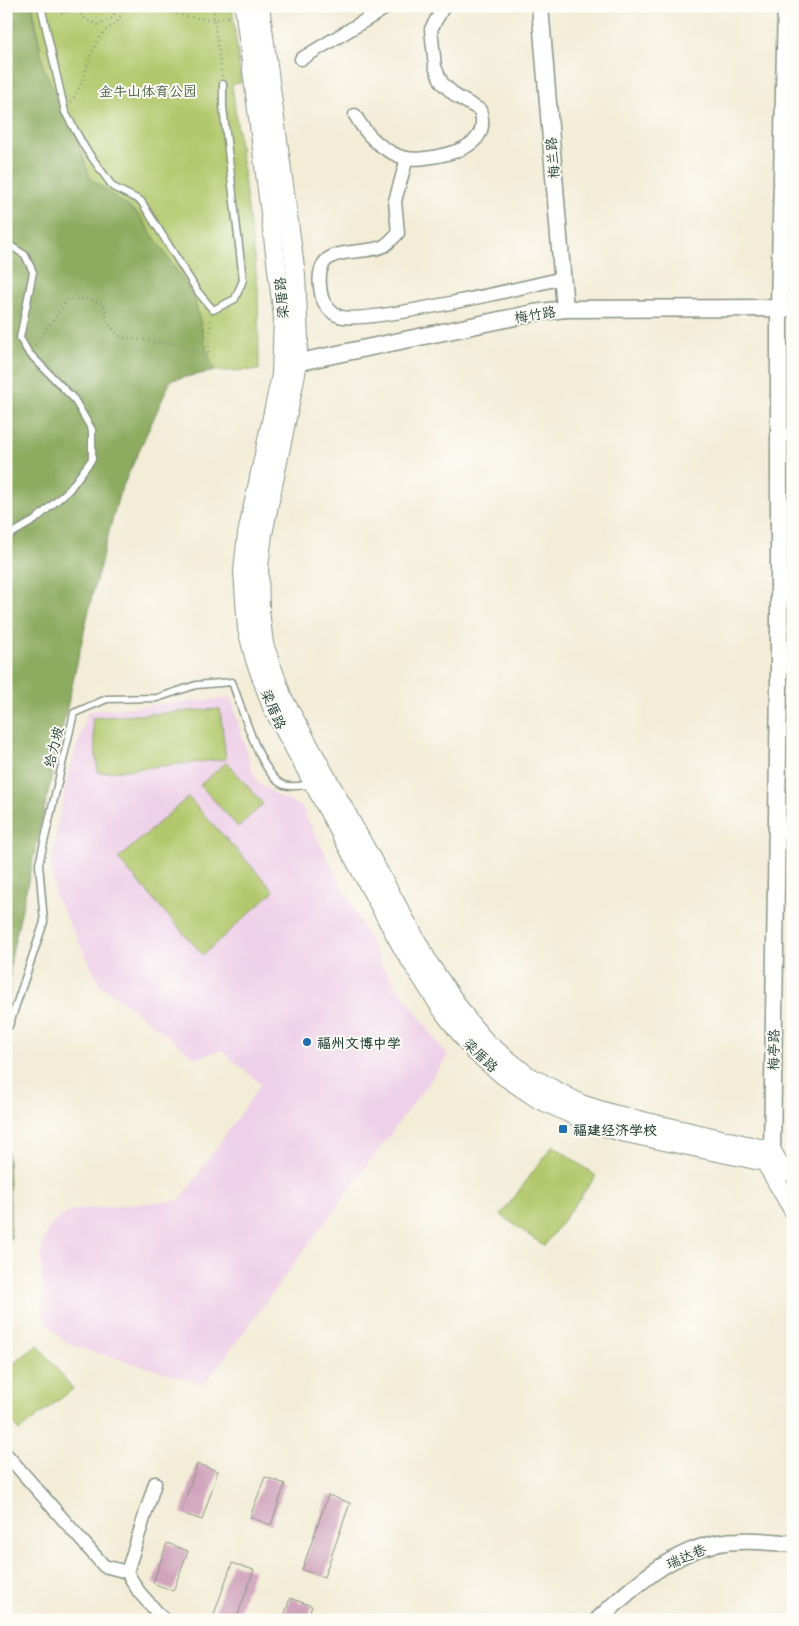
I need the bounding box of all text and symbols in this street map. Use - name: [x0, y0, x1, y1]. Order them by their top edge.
- park label: 金牛山体育公园: [99, 81, 197, 100]
- street label: 梅兰路: [541, 136, 563, 180]
- street label: 梁厝路: [270, 276, 292, 320]
- street label: 梅竹路: [513, 301, 557, 327]
- street label: 梁厝路: [257, 686, 291, 732]
- street label: 给力坡: [39, 724, 67, 770]
- street label: 梅亭路: [763, 1029, 783, 1071]
- place label: 福州文博中学: [317, 1033, 401, 1052]
- street label: 梁厝路: [459, 1034, 503, 1076]
- marker: 福州文博中学: [301, 1036, 313, 1048]
- place label: 福建经济学校: [573, 1120, 657, 1139]
- marker: 福建经济学校: [557, 1123, 569, 1135]
- street label: 瑞达巷: [662, 1539, 710, 1573]

